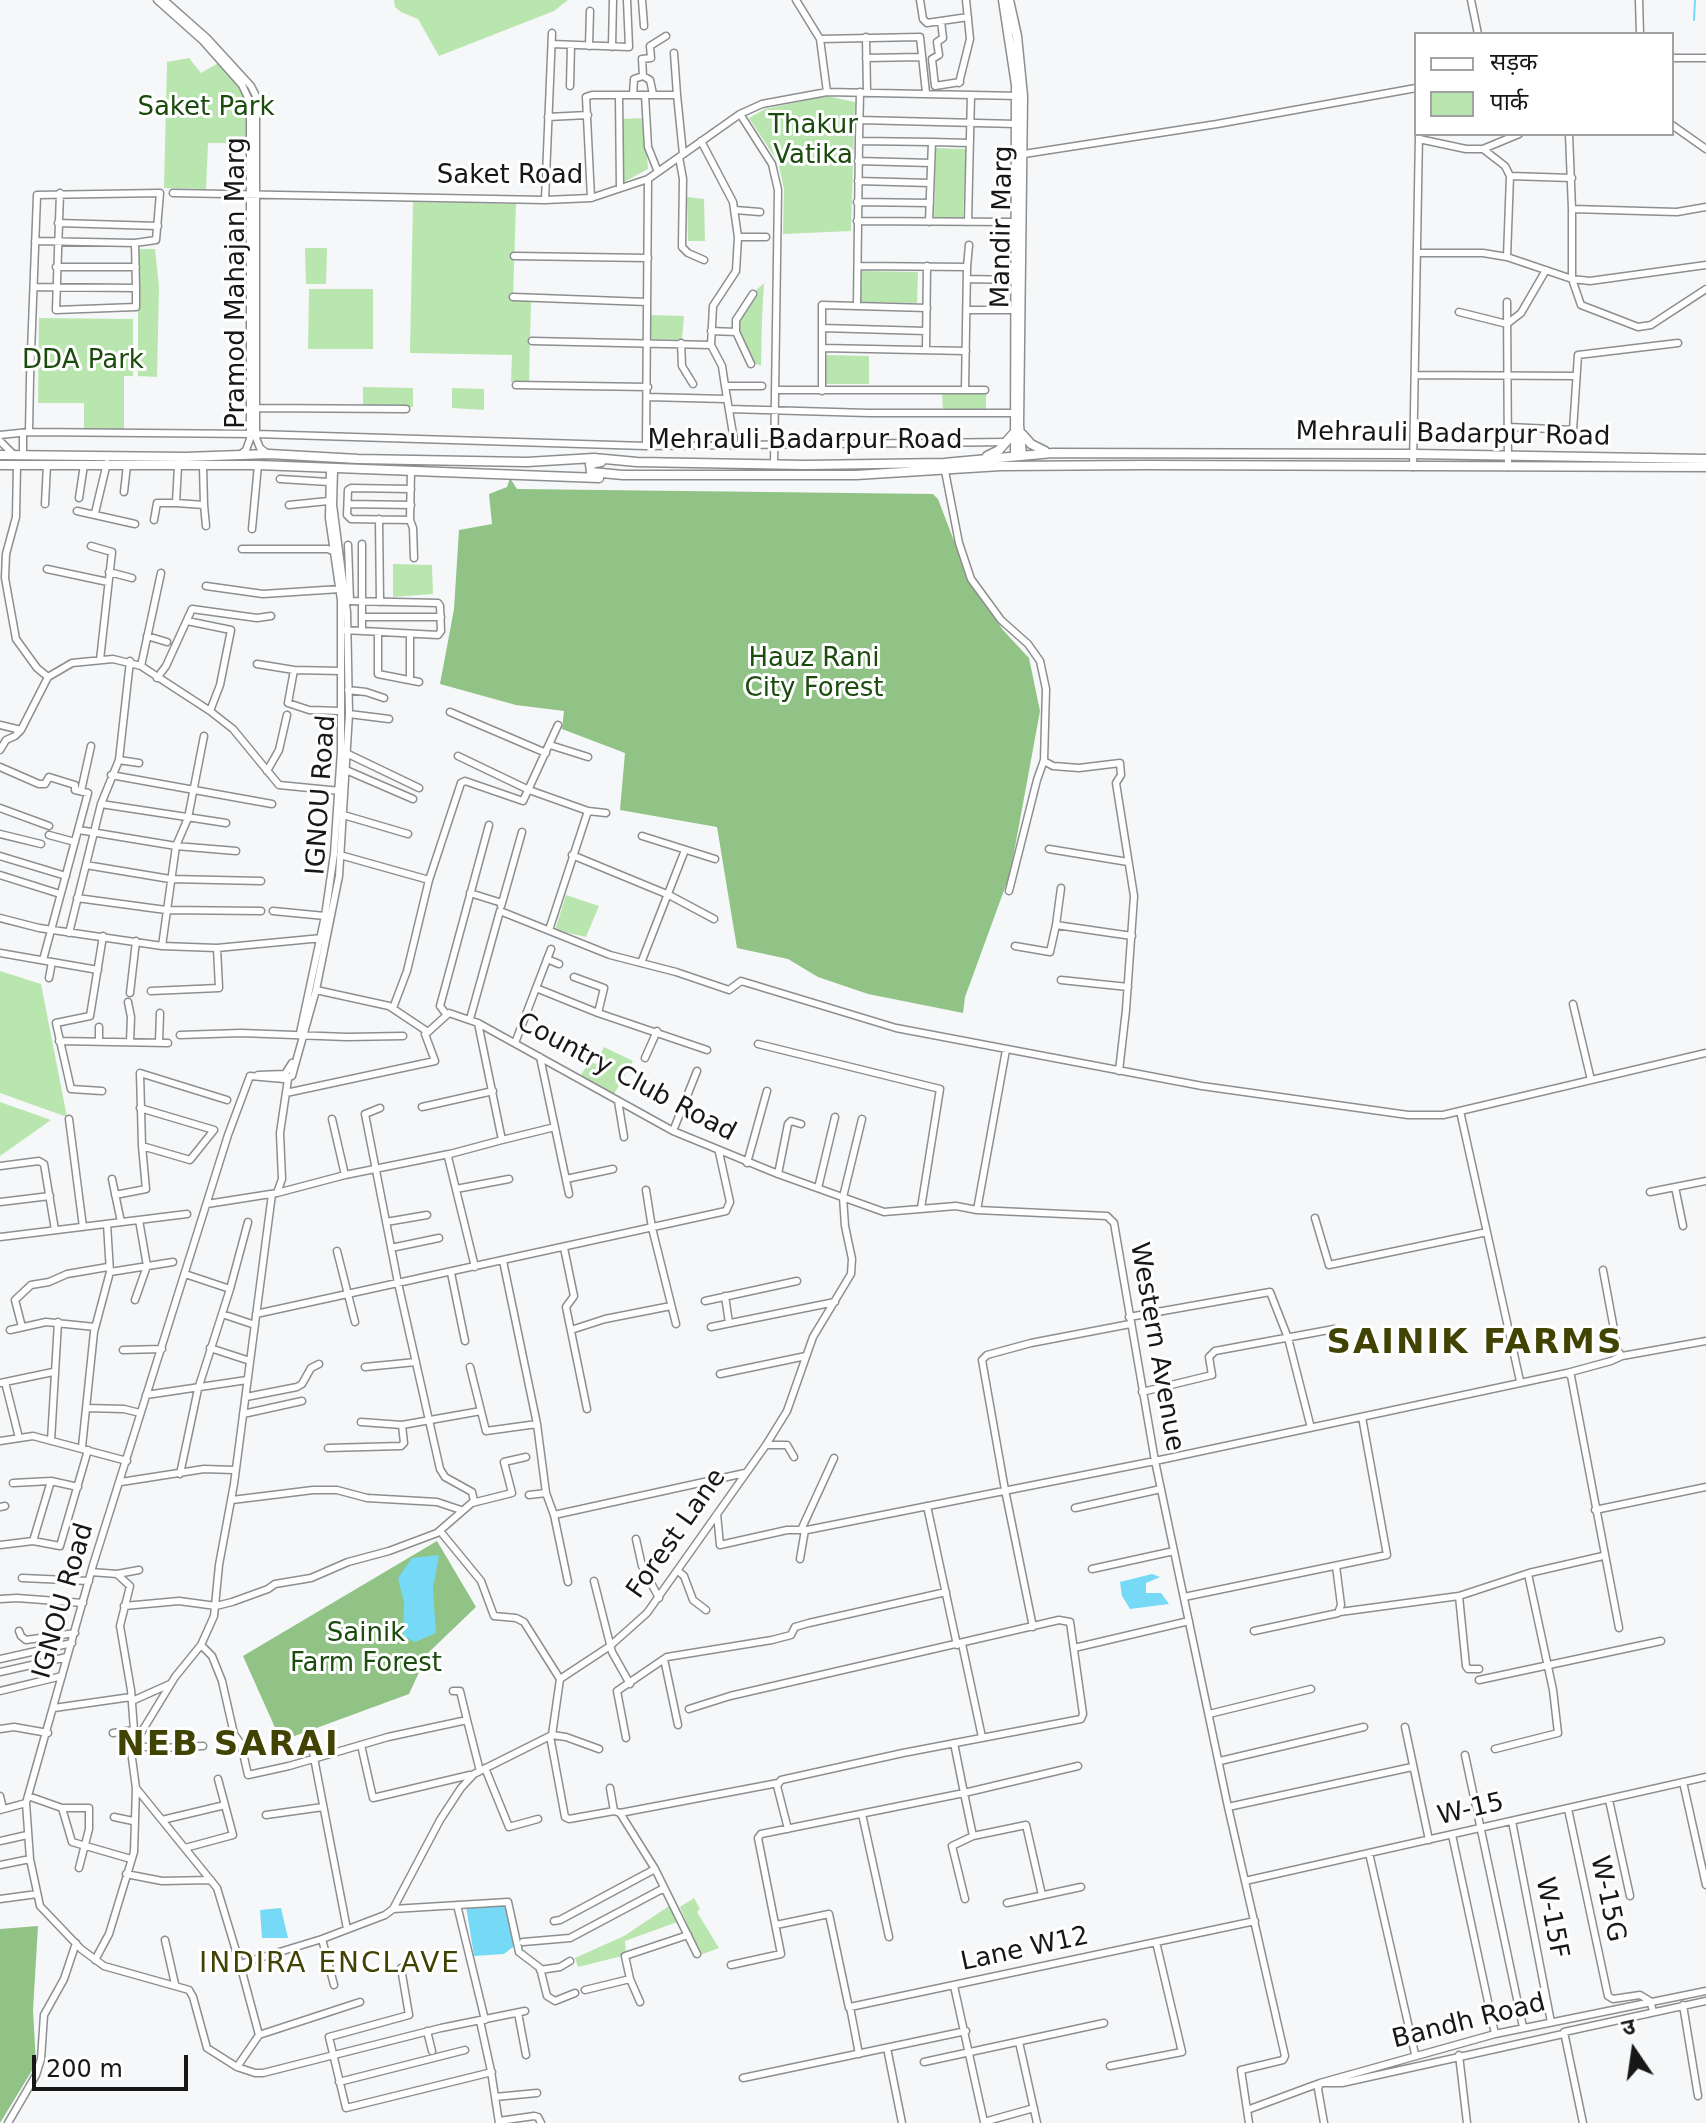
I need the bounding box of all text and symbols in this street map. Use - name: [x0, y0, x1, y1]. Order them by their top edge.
- legend: [1414, 32, 1674, 136]
- text: सड़क: [1490, 48, 1538, 76]
- text: पार्क: [1490, 88, 1528, 116]
- park label: Saket Park: [137, 92, 275, 124]
- park label: Thakur Vatika: [768, 110, 858, 172]
- street label: Pramod Mahajan Marg: [221, 137, 253, 429]
- street label: Mandir Marg: [986, 145, 1020, 309]
- street label: Saket Road: [437, 160, 583, 192]
- park label: DDA Park: [22, 345, 144, 377]
- street label: Mehrauli Badarpur Road: [1295, 417, 1611, 453]
- street label: Mehrauli Badarpur Road: [648, 425, 962, 457]
- park label: Hauz Rani City Forest: [744, 643, 884, 704]
- street label: IGNOU Road: [301, 714, 343, 876]
- street label: Country Club Road: [511, 1007, 741, 1149]
- street label: Western Avenue: [1122, 1240, 1190, 1454]
- district label: SAINIK FARMS: [1327, 1324, 1623, 1364]
- street label: Forest Lane: [621, 1463, 733, 1605]
- street label: IGNOU Road: [27, 1520, 101, 1682]
- park label: Sainik Farm Forest: [290, 1618, 442, 1680]
- district label: NEB SARAI: [116, 1726, 340, 1766]
- street label: W-15: [1435, 1787, 1507, 1833]
- street label: W-15G: [1583, 1853, 1631, 1945]
- street label: W-15F: [1528, 1875, 1574, 1961]
- street label: Lane W12: [958, 1921, 1092, 1979]
- district label: INDIRA ENCLAVE: [199, 1948, 461, 1982]
- street label: Bandh Road: [1389, 1988, 1549, 2056]
- north arrow: [1594, 2011, 1674, 2091]
- text: उ: [1619, 2014, 1638, 2041]
- scale bar: [36, 2039, 192, 2089]
- text: 200 m: [46, 2055, 123, 2083]

